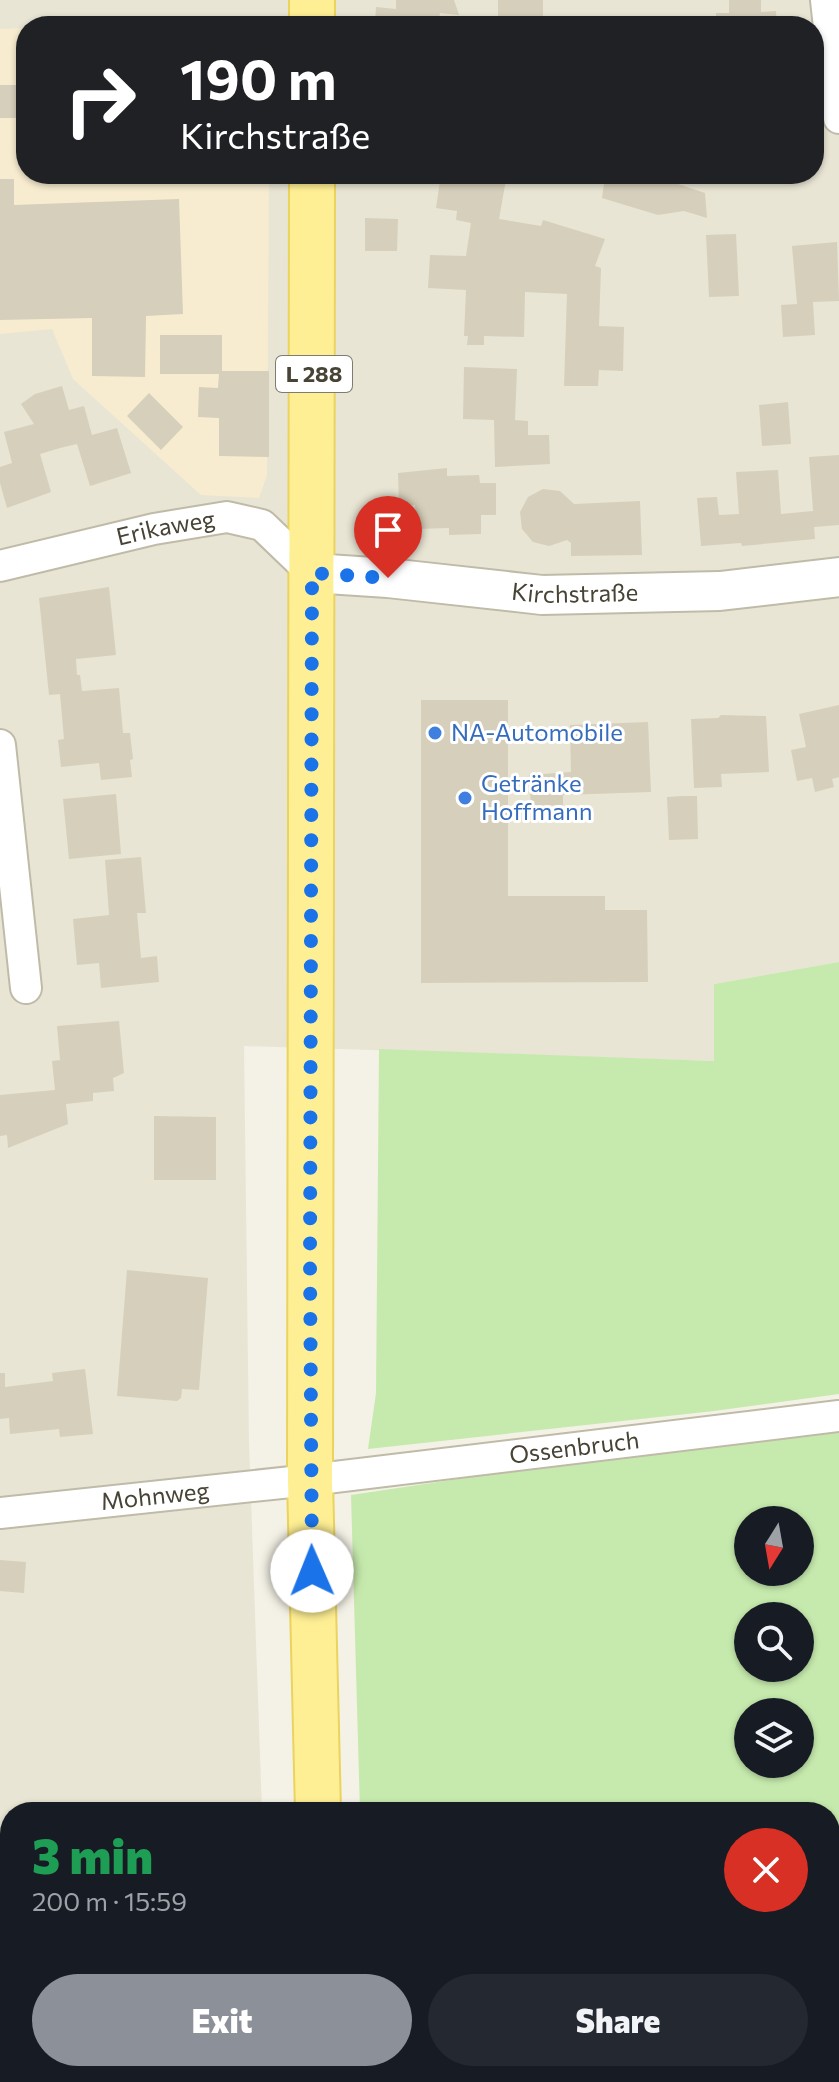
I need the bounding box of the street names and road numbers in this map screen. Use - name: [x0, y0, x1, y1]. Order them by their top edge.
- road number: L 288: [276, 356, 352, 392]
- street label: Erikaweg: [113, 503, 217, 551]
- street label: Kirchstraße: [510, 576, 639, 608]
- street label: Ossenbruch: [508, 1424, 641, 1469]
- street label: Mohnweg: [99, 1475, 211, 1515]

